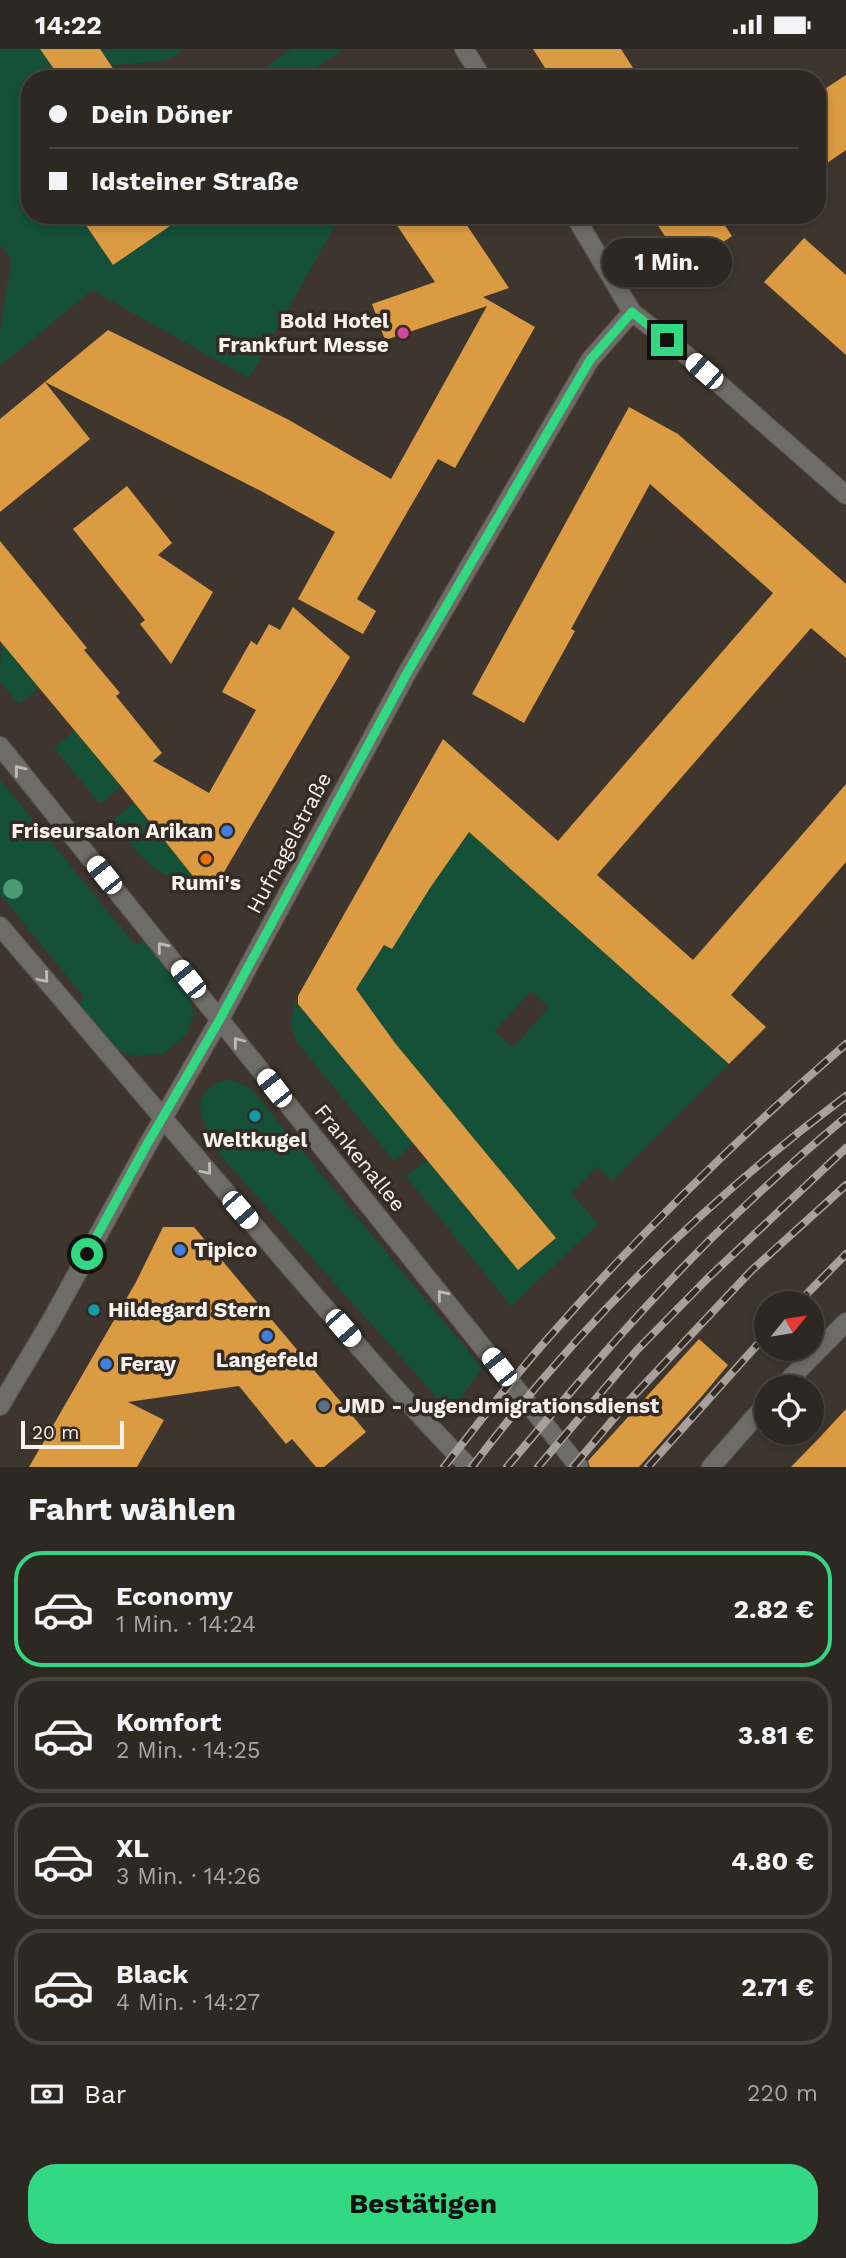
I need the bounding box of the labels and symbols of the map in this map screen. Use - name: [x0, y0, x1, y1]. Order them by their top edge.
- callout: 1 Min.: [602, 239, 732, 287]
- place label: Bold Hotel Frankfurt Messe: [218, 308, 389, 357]
- route end: [651, 324, 683, 356]
- marker: Bold Hotel Frankfurt Messe: [395, 325, 411, 341]
- car: [682, 349, 727, 393]
- one-way arrow: [15, 765, 28, 777]
- street label: Hufnagelstraße: [241, 768, 336, 918]
- place label: Friseursalon Arikan: [11, 818, 213, 843]
- marker: Friseursalon Arikan: [219, 823, 235, 839]
- marker: Rumi's: [198, 851, 214, 867]
- car: [83, 852, 126, 898]
- place label: Rumi's: [171, 870, 241, 895]
- one-way arrow: [158, 942, 170, 955]
- car: [167, 956, 210, 1002]
- one-way arrow: [36, 970, 48, 983]
- one-way arrow: [233, 1037, 246, 1049]
- car: [253, 1065, 296, 1111]
- street label: Frankenallee: [310, 1099, 411, 1216]
- marker: Weltkugel: [247, 1108, 263, 1124]
- place label: Weltkugel: [203, 1127, 307, 1152]
- one-way arrow: [199, 1162, 211, 1175]
- car: [219, 1187, 262, 1233]
- place label: Tipico: [194, 1237, 257, 1262]
- route start: [71, 1238, 103, 1270]
- marker: Tipico: [172, 1242, 188, 1258]
- one-way arrow: [438, 1291, 450, 1304]
- north arrow: [754, 1291, 824, 1361]
- place label: Hildegard Stern: [108, 1297, 271, 1322]
- marker: Hildegard Stern: [86, 1302, 102, 1318]
- car: [322, 1305, 365, 1351]
- marker: Langefeld: [259, 1328, 275, 1344]
- car: [478, 1344, 521, 1390]
- place label: Langefeld: [216, 1347, 318, 1372]
- place label: Feray: [120, 1351, 176, 1376]
- marker: Feray: [98, 1356, 114, 1372]
- place label: JMD - Jugendmigrationsdienst: [338, 1393, 659, 1418]
- marker: JMD - Jugendmigrationsdienst: [316, 1398, 332, 1414]
- scale bar: [21, 1418, 124, 1450]

